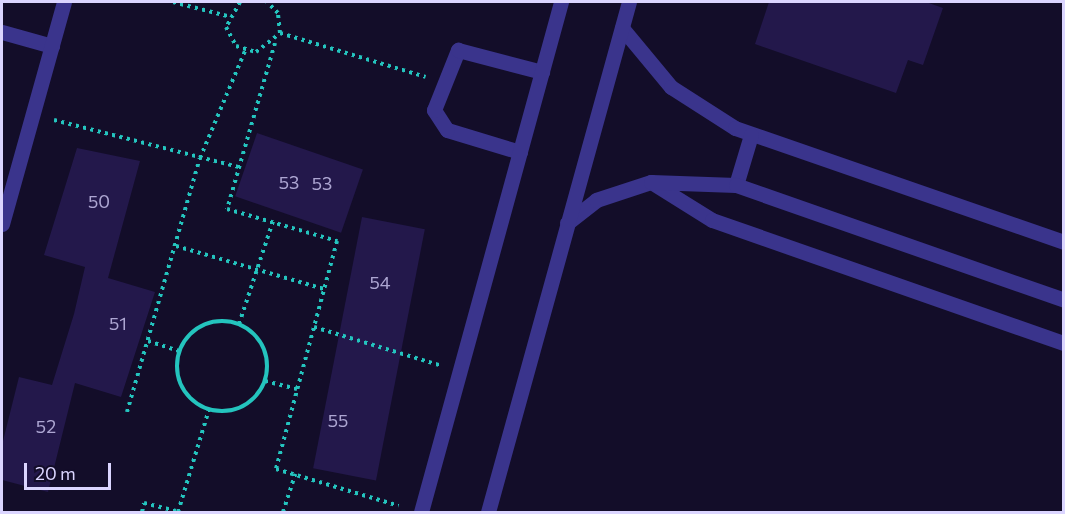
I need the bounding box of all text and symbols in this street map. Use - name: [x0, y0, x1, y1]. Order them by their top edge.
- house number: 53: [279, 171, 299, 193]
- house number: 53: [312, 172, 332, 194]
- house number: 50: [88, 190, 110, 212]
- house number: 54: [369, 271, 391, 293]
- house number: 51: [109, 312, 127, 334]
- house number: 55: [328, 409, 348, 431]
- house number: 52: [36, 415, 56, 437]
- scale bar: [27, 451, 114, 489]
- text: 20 m: [35, 462, 76, 484]

